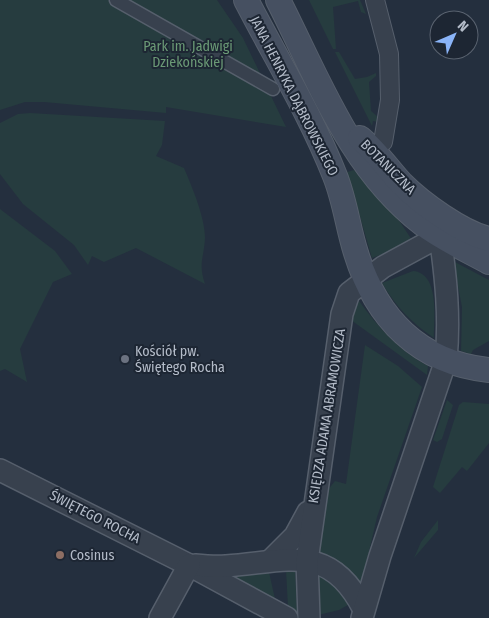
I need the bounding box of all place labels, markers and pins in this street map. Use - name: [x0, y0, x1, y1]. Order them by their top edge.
- place label: Kościół pw. Świętego Rocha: [135, 343, 225, 376]
- marker: Kościół pw. Świętego Rocha: [119, 353, 131, 365]
- place label: Cosinus: [70, 547, 114, 564]
- marker: Cosinus: [54, 549, 66, 561]

